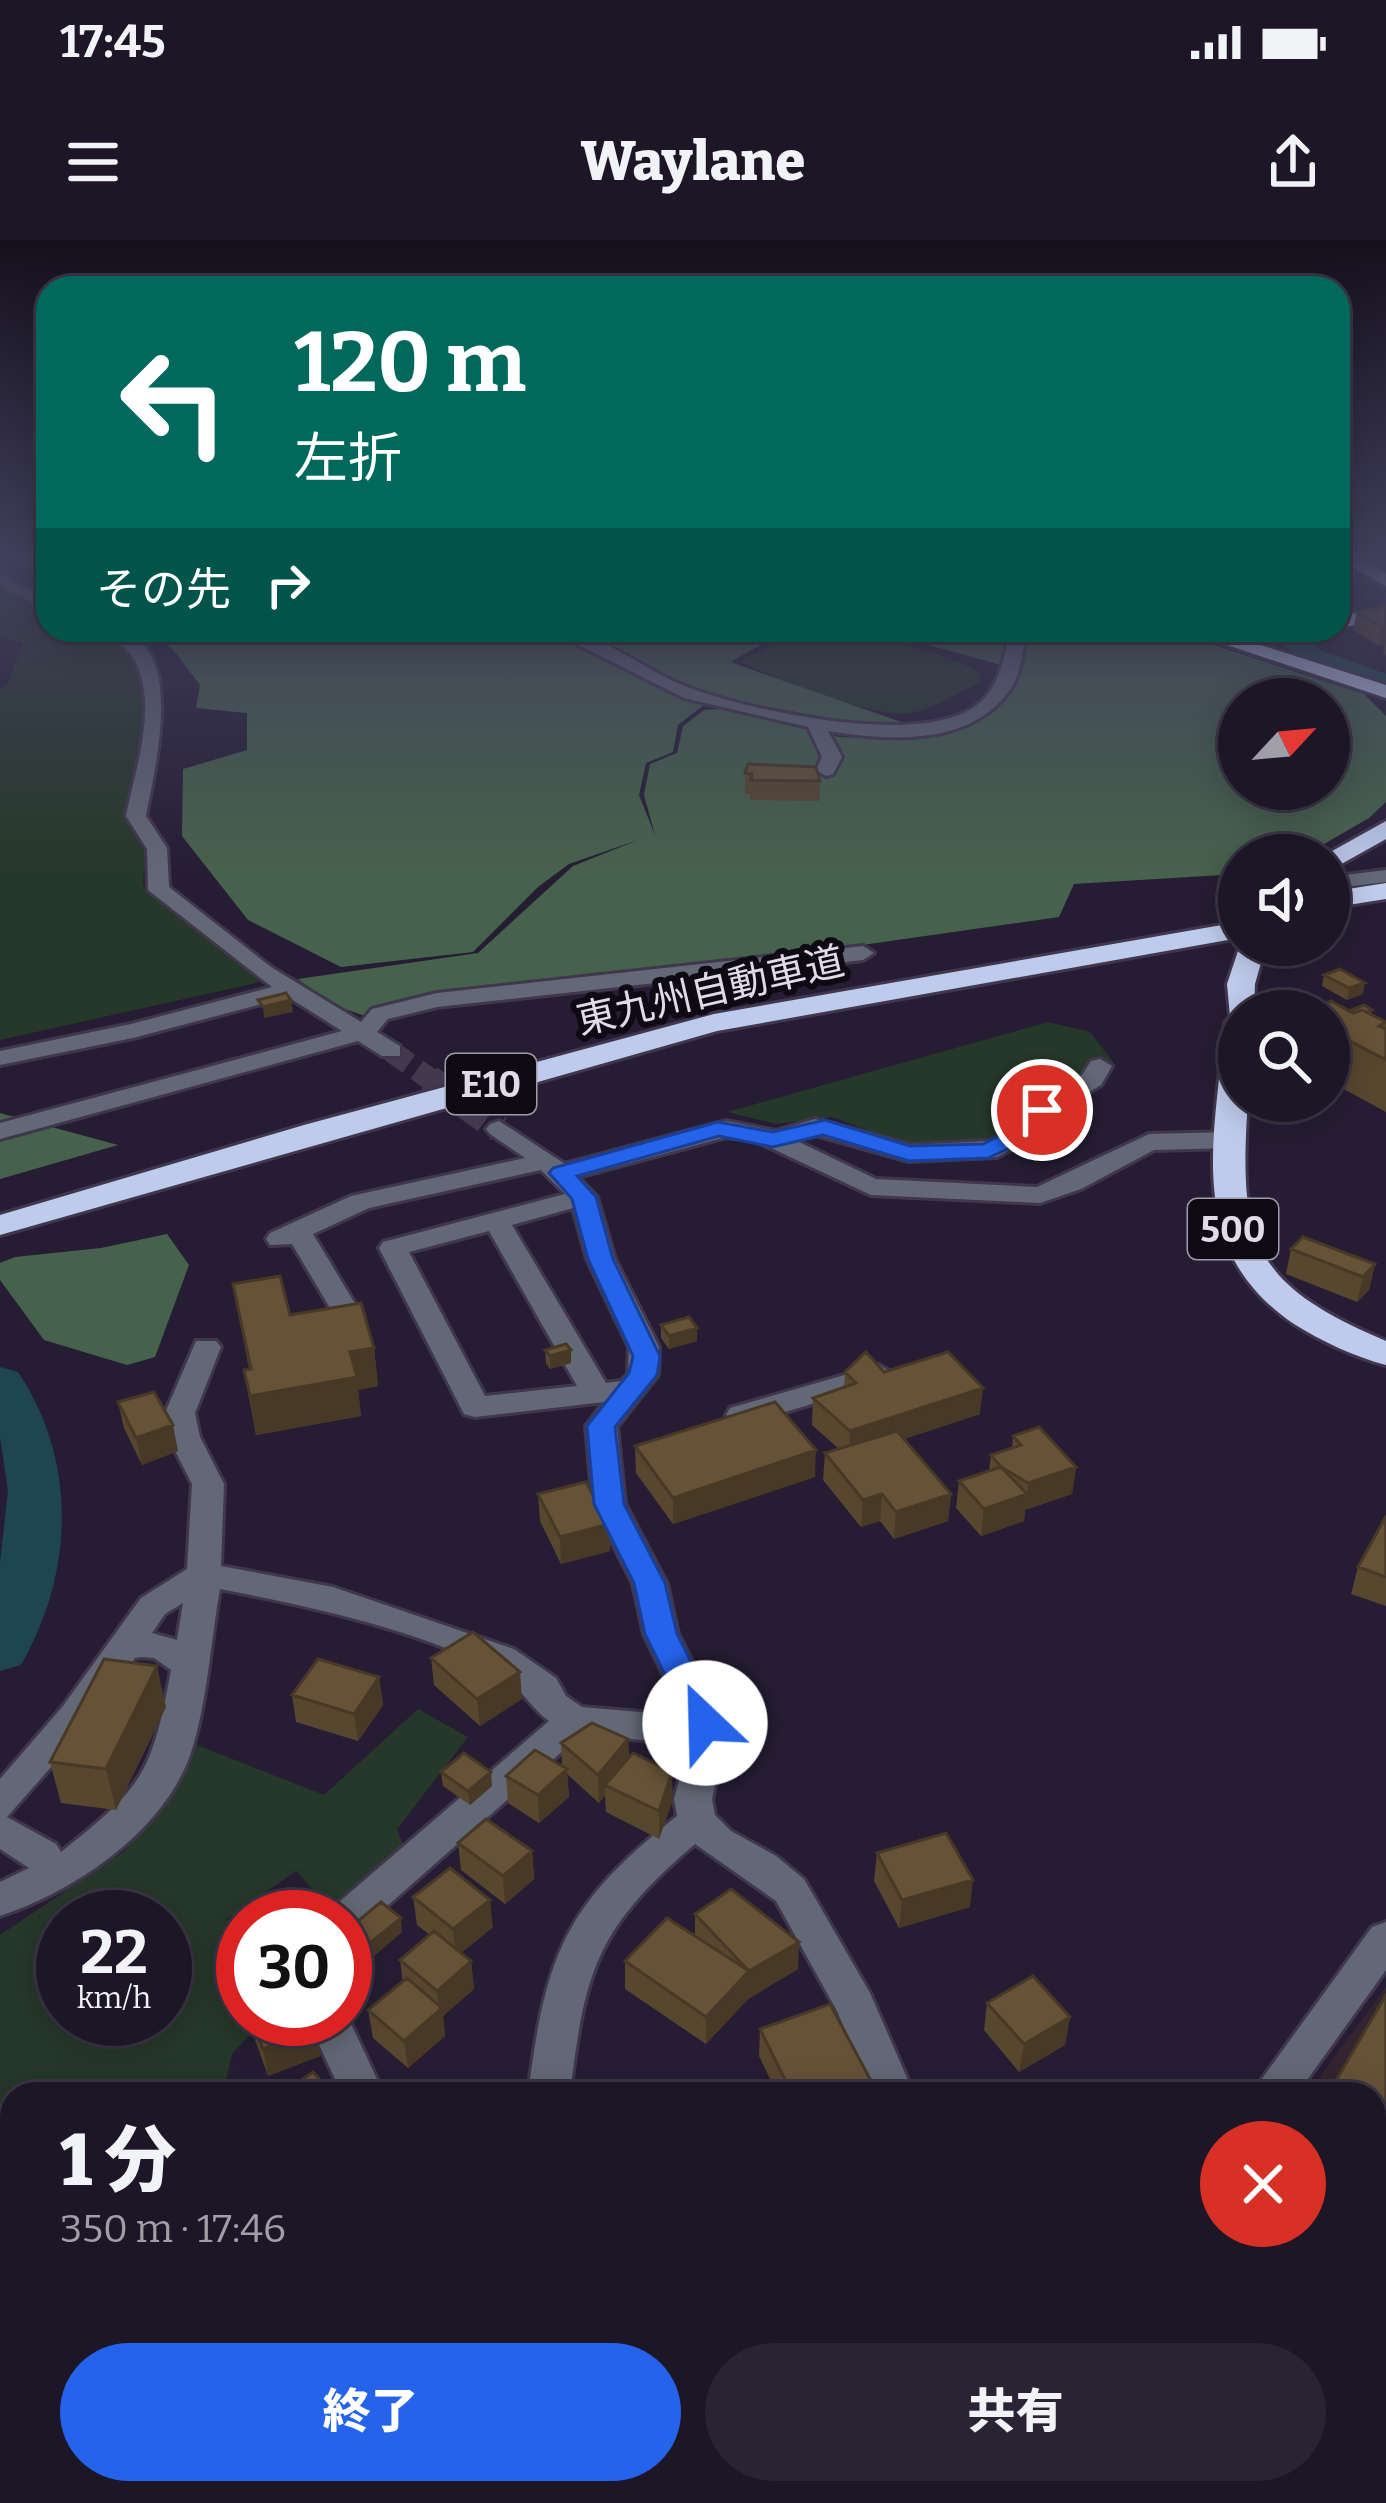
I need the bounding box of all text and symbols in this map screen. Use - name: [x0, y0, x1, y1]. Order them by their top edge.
- text: 17:45: [60, 15, 166, 69]
- icon: menu: [60, 129, 126, 195]
- icon: share: [1260, 129, 1326, 195]
- text: Waylane: [581, 130, 805, 194]
- text: 120 m: [294, 312, 526, 413]
- icon: left: [96, 324, 252, 480]
- text: 左折: [294, 427, 402, 491]
- icon: right: [255, 552, 321, 618]
- text: その先: [96, 563, 231, 617]
- north arrow: [1218, 678, 1350, 810]
- map controls: [1218, 678, 1350, 1122]
- button: sound: [1218, 834, 1350, 966]
- street label: 東九州自動車道: [572, 938, 848, 1044]
- button: search: [1218, 990, 1350, 1122]
- road number: E10: [446, 1054, 536, 1114]
- pin: [991, 1059, 1093, 1161]
- icon: arrive: [1009, 1077, 1075, 1143]
- road number: 500: [1188, 1199, 1278, 1259]
- position arrow: [642, 1660, 768, 1786]
- speed limit sign: 30: [216, 1890, 372, 2046]
- text: 22: [80, 1917, 148, 1989]
- text: km/h: [77, 1980, 151, 2016]
- text: 1 分: [60, 2118, 176, 2204]
- button: close: [1200, 2121, 1326, 2247]
- text: 350 m · 17:46: [60, 2206, 286, 2252]
- button: 終了: [60, 2343, 681, 2481]
- button: 共有: [705, 2343, 1326, 2481]

